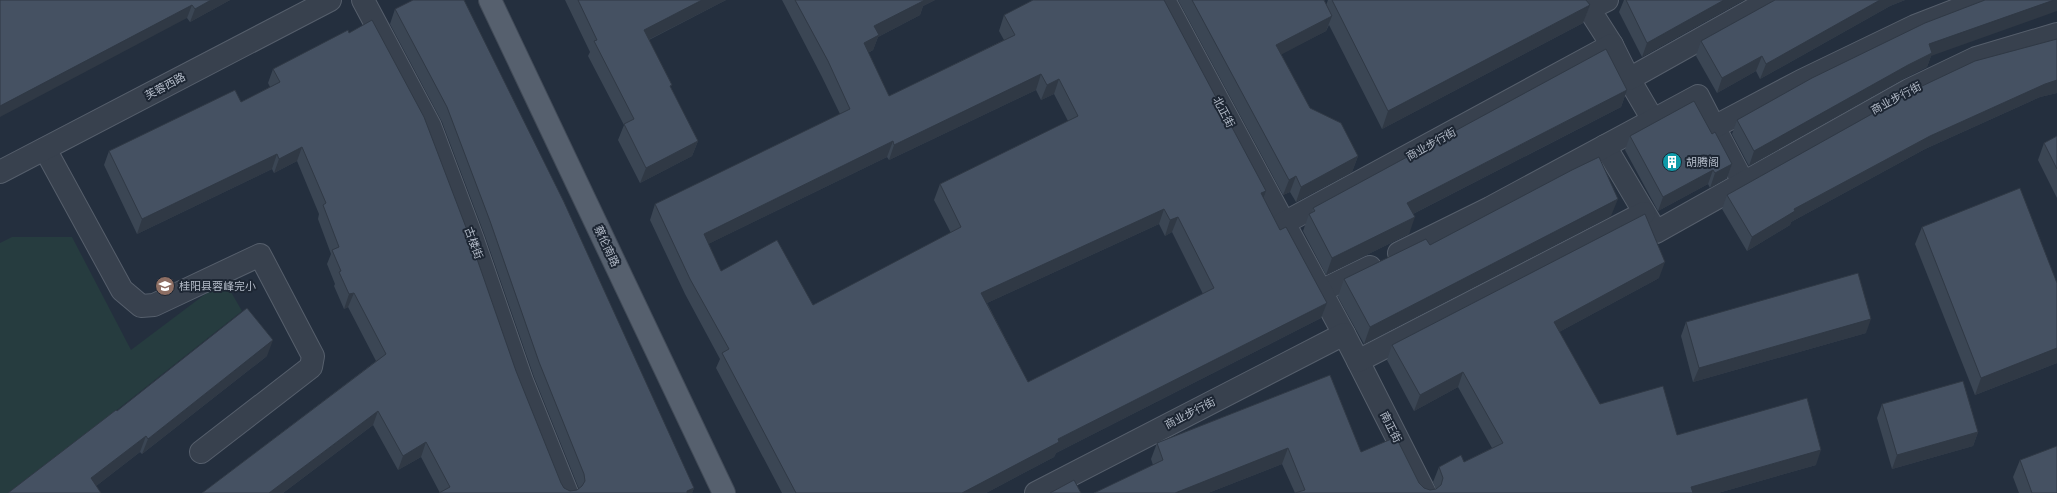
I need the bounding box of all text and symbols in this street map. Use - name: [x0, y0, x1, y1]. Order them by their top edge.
- street label: 芙蓉西路: [142, 69, 188, 103]
- street label: 商业步行街: [1868, 79, 1924, 117]
- street label: 北正街: [1210, 94, 1238, 130]
- street label: 商业步行街: [1404, 125, 1458, 163]
- building icon: 胡腾阁: [1661, 151, 1683, 173]
- place label: 胡腾阁: [1686, 155, 1719, 169]
- street label: 蔡伦南路: [591, 223, 623, 269]
- street label: 古楼街: [462, 225, 486, 261]
- school or university icon: 桂阳县蓉峰完小: [154, 275, 176, 297]
- place label: 桂阳县蓉峰完小: [179, 279, 256, 293]
- street label: 商业步行街: [1162, 394, 1218, 432]
- street label: 南正街: [1377, 409, 1405, 445]

